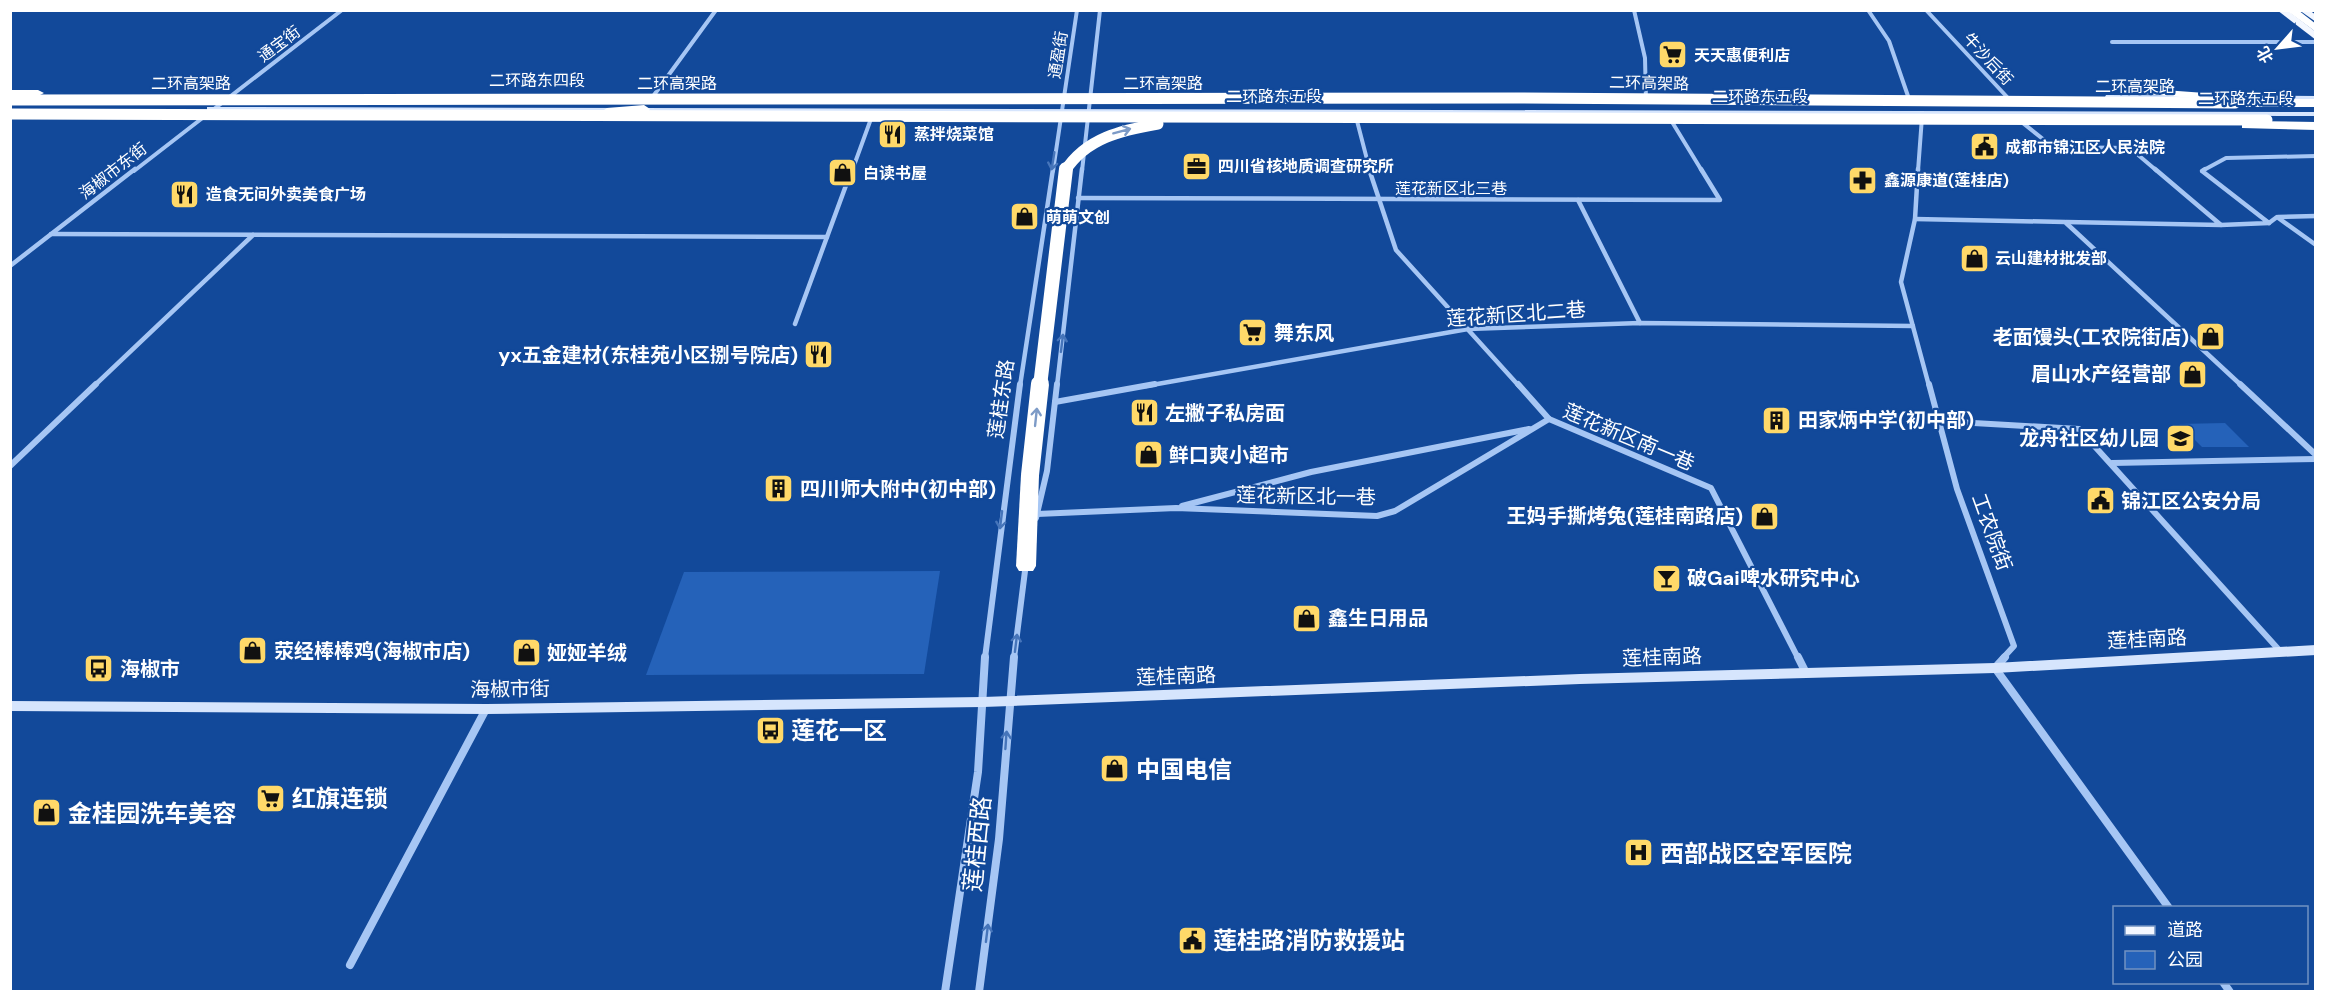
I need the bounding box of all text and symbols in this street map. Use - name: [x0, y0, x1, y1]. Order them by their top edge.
- north arrow: [2248, 18, 2308, 78]
- street label: 通宝街: [254, 21, 304, 67]
- street label: 牛沙后街: [1958, 28, 2018, 90]
- street label: 通盈街: [1044, 30, 1072, 80]
- supermarket icon: 天天惠便利店: [1657, 39, 1689, 71]
- text: 北: [2252, 43, 2278, 67]
- place label: 天天惠便利店: [1694, 45, 1790, 66]
- street label: 二环路东四段: [489, 70, 585, 91]
- street label: 二环高架路: [1609, 72, 1689, 94]
- street label: 二环高架路: [151, 73, 231, 94]
- street label: 二环高架路: [637, 73, 717, 94]
- street label: 二环高架路: [1123, 73, 1203, 94]
- street label: 二环高架路: [2095, 76, 2175, 97]
- street label: 二环路东五段: [1226, 86, 1322, 107]
- street label: 二环路东五段: [1712, 86, 1808, 107]
- street label: 二环路东五段: [2198, 88, 2294, 109]
- restaurant icon: 蒸拌烧菜馆: [877, 118, 909, 150]
- place label: 蒸拌烧菜馆: [914, 124, 994, 145]
- one-way arrow: [1112, 125, 1131, 136]
- public building icon: 成都市锦江区人民法院: [1968, 131, 2000, 163]
- place label: 成都市锦江区人民法院: [2005, 137, 2165, 158]
- street label: 海椒市东街: [75, 138, 151, 204]
- one-way arrow: [1048, 150, 1059, 170]
- office icon: 四川省核地质调查研究所: [1181, 150, 1213, 182]
- place label: 四川省核地质调查研究所: [1218, 156, 1394, 177]
- shop icon: 白读书屋: [826, 157, 858, 189]
- place label: 白读书屋: [863, 163, 927, 184]
- pharmacy icon: 鑫源康道(莲桂店): [1847, 164, 1879, 196]
- place label: 鑫源康道(莲桂店): [1884, 170, 2009, 191]
- restaurant icon: 造食无间外卖美食广场: [169, 178, 201, 210]
- street label: 莲花新区北三巷: [1395, 178, 1507, 199]
- place label: 造食无间外卖美食广场: [206, 184, 366, 205]
- shop icon: 萌萌文创: [1009, 201, 1041, 233]
- place label: 萌萌文创: [1046, 207, 1110, 228]
- shop icon: 云山建材批发部: [1958, 242, 1990, 274]
- place label: 云山建材批发部: [1995, 248, 2107, 269]
- street label: 莲花新区北二巷: [1445, 296, 1587, 332]
- supermarket icon: 舞东风: [1237, 317, 1269, 349]
- place label: 舞东风: [1274, 320, 1334, 346]
- shop icon: 老面馒头(工农院街店): [2194, 321, 2226, 353]
- place label: 老面馒头(工农院街店): [1993, 324, 2189, 350]
- one-way arrow: [1056, 333, 1067, 353]
- restaurant icon: yx五金建材(东桂苑小区捌号院店): [803, 339, 835, 371]
- place label: yx五金建材(东桂苑小区捌号院店): [498, 342, 798, 368]
- street label: 莲桂东路: [983, 358, 1019, 440]
- shop icon: 眉山水产经营部: [2176, 358, 2208, 390]
- place label: 眉山水产经营部: [2031, 361, 2171, 387]
- restaurant icon: 左撇子私房面: [1128, 397, 1160, 429]
- street label: 莲花新区南一巷: [1559, 398, 1699, 476]
- place label: 左撇子私房面: [1165, 400, 1285, 426]
- building icon: 田家炳中学(初中部): [1761, 404, 1793, 436]
- place label: 田家炳中学(初中部): [1798, 407, 1974, 433]
- one-way arrow: [1031, 408, 1042, 427]
- school or university icon: 龙舟社区幼儿园: [2164, 422, 2196, 454]
- place label: 龙舟社区幼儿园: [2019, 425, 2159, 451]
- shop icon: 鲜口爽小超市: [1132, 439, 1164, 471]
- place label: 鲜口爽小超市: [1169, 442, 1289, 468]
- building icon: 四川师大附中(初中部): [763, 473, 795, 505]
- place label: 四川师大附中(初中部): [800, 476, 996, 502]
- street label: 莲花新区北一巷: [1236, 482, 1376, 510]
- public building icon: 锦江区公安分局: [2084, 485, 2116, 517]
- place label: 锦江区公安分局: [2121, 488, 2261, 514]
- street label: 工农院街: [1966, 490, 2018, 574]
- shop icon: 王妈手撕烤兔(莲桂南路店): [1748, 500, 1780, 532]
- place label: 王妈手撕烤兔(莲桂南路店): [1507, 503, 1743, 529]
- one-way arrow: [995, 509, 1006, 529]
- bar icon: 破Gai啤水研究中心: [1650, 562, 1682, 594]
- place label: 破Gai啤水研究中心: [1687, 565, 1860, 591]
- shop icon: 鑫生日用品: [1291, 602, 1323, 634]
- place label: 鑫生日用品: [1328, 605, 1428, 631]
- street label: 莲桂南路: [2106, 624, 2188, 654]
- one-way arrow: [1011, 633, 1022, 653]
- shop icon: 荥经棒棒鸡(海椒市店): [237, 635, 269, 667]
- shop icon: 娅娅羊绒: [510, 637, 542, 669]
- place label: 荥经棒棒鸡(海椒市店): [274, 638, 470, 664]
- place label: 娅娅羊绒: [547, 640, 627, 666]
- street label: 莲桂南路: [1622, 643, 1702, 671]
- bus stop icon: 海椒市: [83, 653, 115, 685]
- place label: 海椒市: [120, 656, 180, 682]
- street label: 莲桂南路: [1136, 662, 1216, 690]
- street label: 海椒市街: [470, 675, 550, 703]
- bus stop icon: 莲花一区: [754, 714, 786, 746]
- place label: 莲花一区: [791, 715, 887, 746]
- one-way arrow: [1001, 730, 1012, 750]
- shop icon: 中国电信: [1099, 753, 1131, 785]
- place label: 中国电信: [1136, 754, 1232, 785]
- supermarket icon: 红旗连锁: [255, 782, 287, 814]
- place label: 红旗连锁: [292, 783, 388, 814]
- street label: 莲桂西路: [957, 795, 997, 893]
- shop icon: 金桂园洗车美容: [31, 797, 63, 829]
- place label: 金桂园洗车美容: [68, 798, 236, 829]
- hospital icon: 西部战区空军医院: [1623, 837, 1655, 869]
- place label: 西部战区空军医院: [1660, 838, 1852, 869]
- legend: [2113, 906, 2308, 984]
- text: 道路: [2167, 918, 2203, 942]
- one-way arrow: [981, 924, 992, 944]
- public building icon: 莲桂路消防救援站: [1176, 924, 1208, 956]
- place label: 莲桂路消防救援站: [1213, 925, 1405, 956]
- text: 公园: [2167, 948, 2203, 972]

